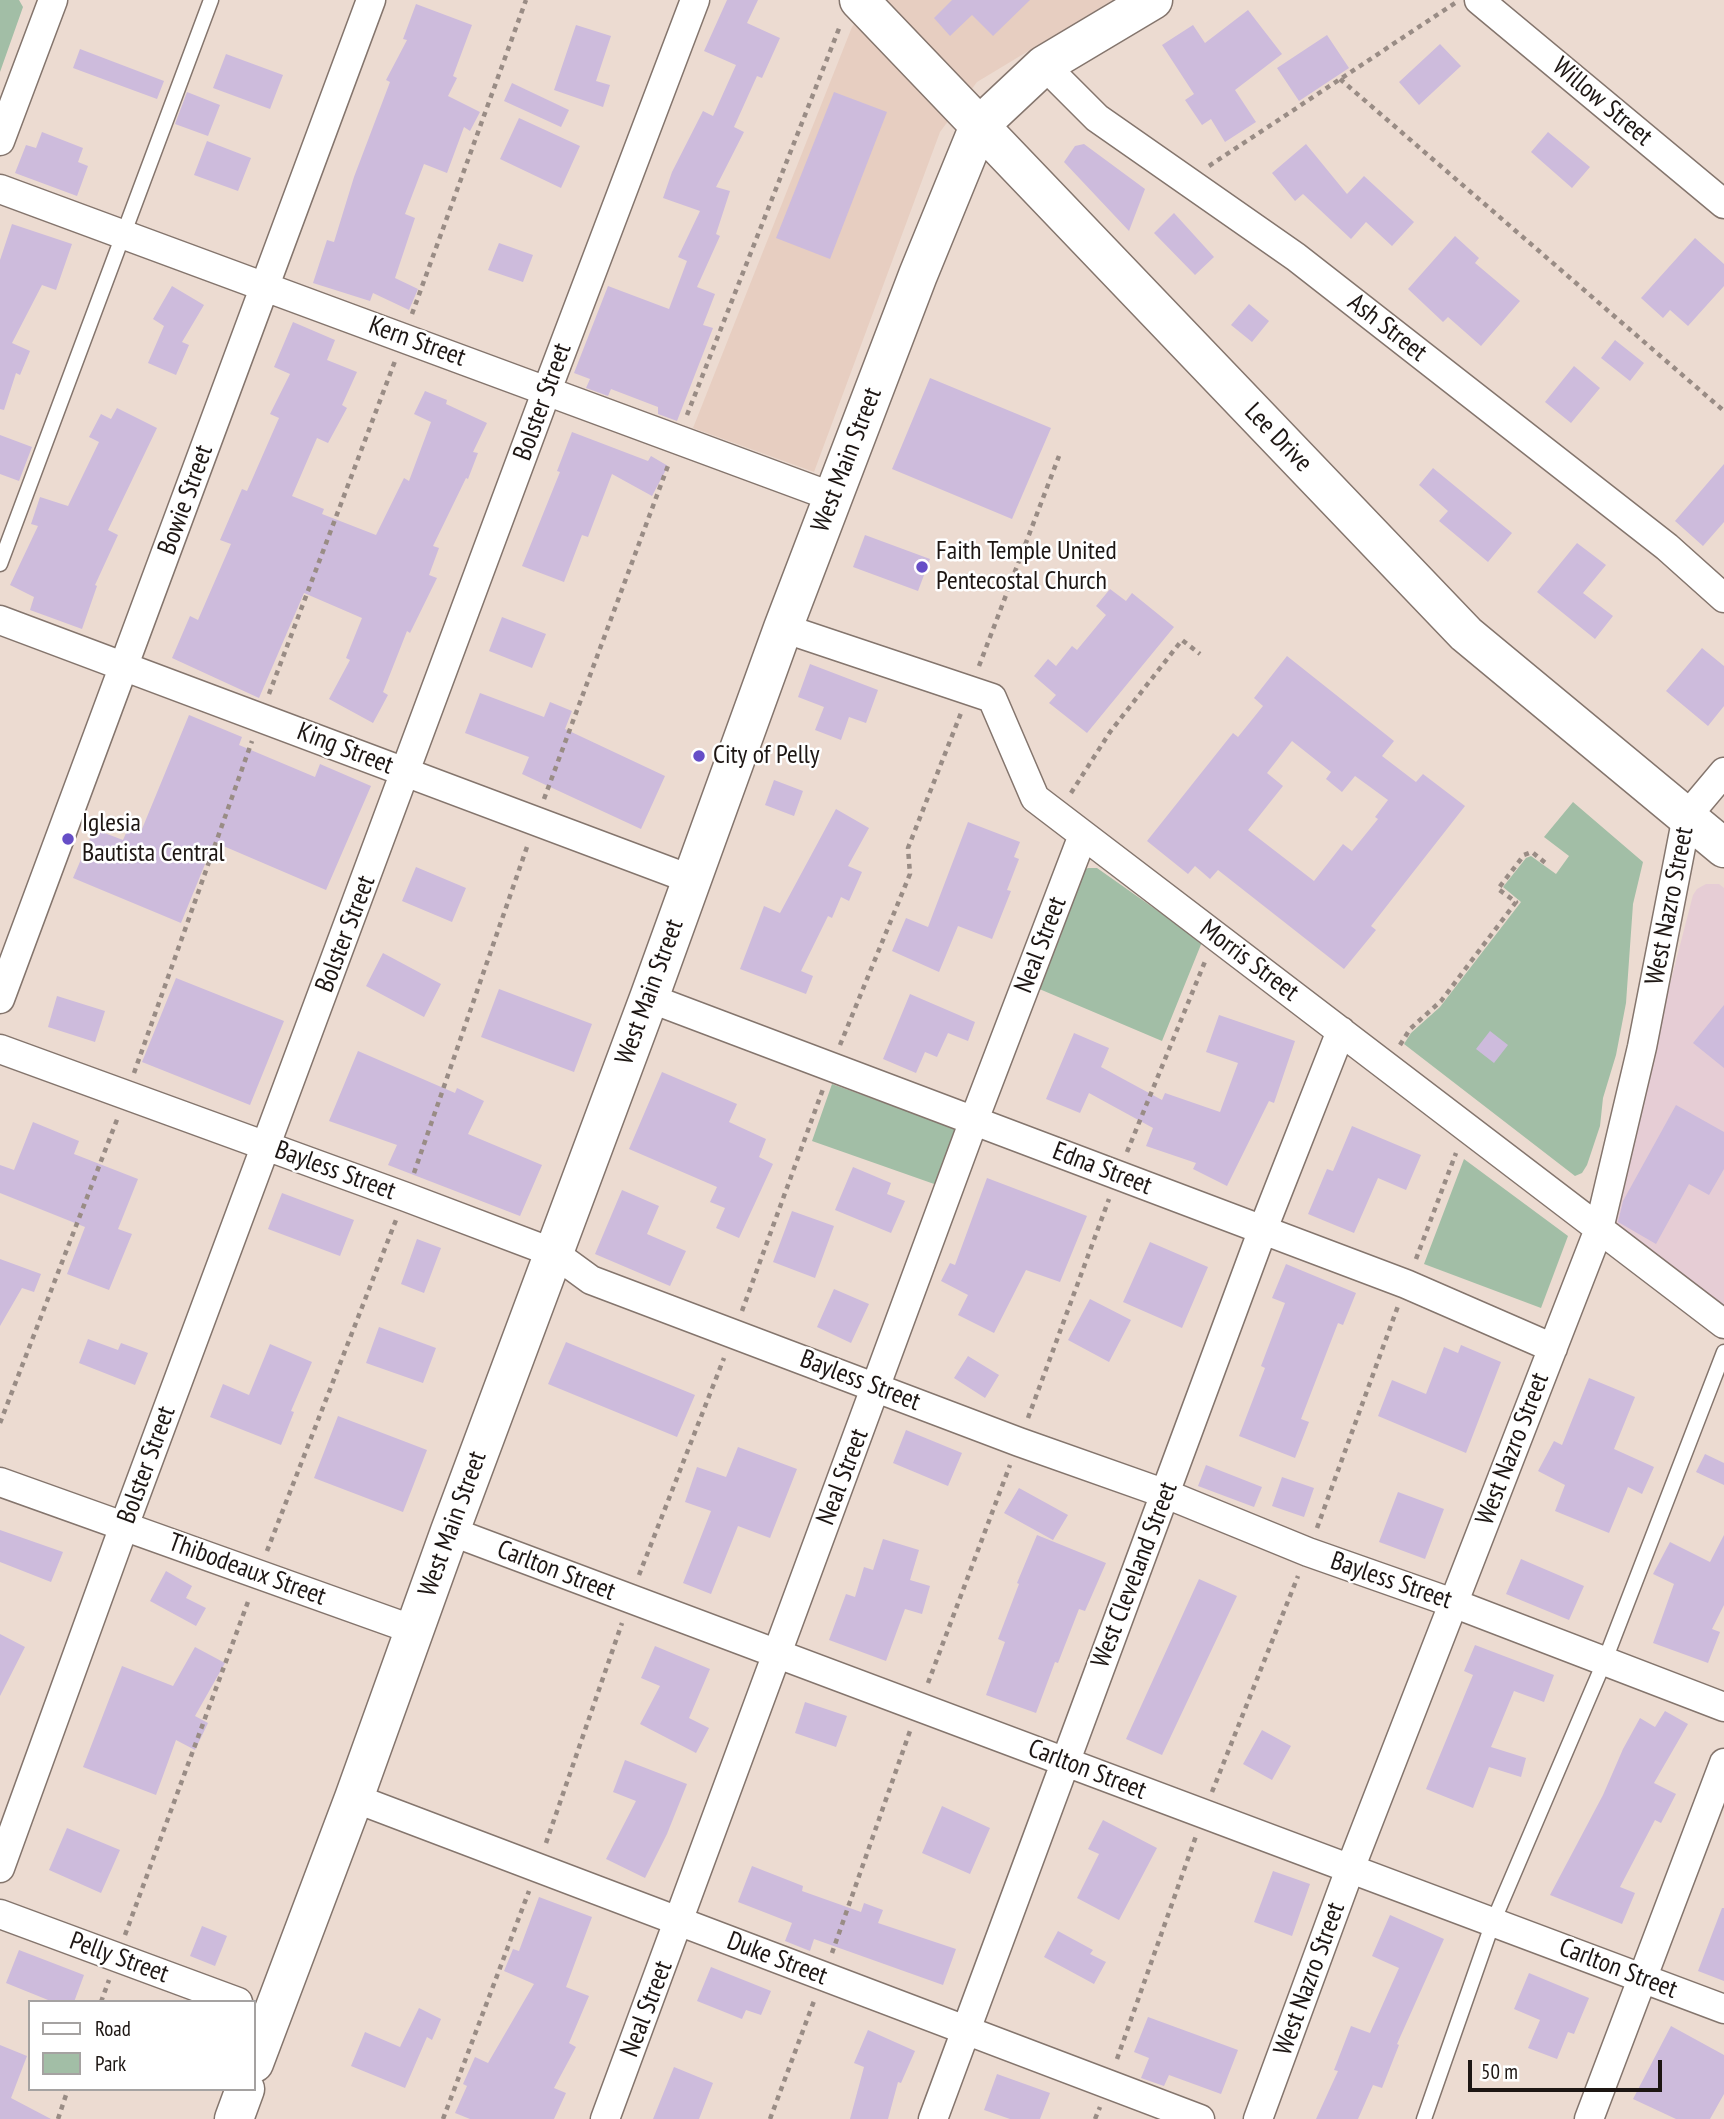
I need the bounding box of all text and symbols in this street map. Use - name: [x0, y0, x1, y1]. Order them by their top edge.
- street label: Willow Street: [1546, 51, 1658, 153]
- street label: Ash Street: [1341, 287, 1433, 369]
- street label: Kern Street: [364, 310, 470, 374]
- street label: Bolster Street: [507, 339, 579, 465]
- street label: West Main Street: [805, 383, 889, 537]
- street label: Lee Drive: [1238, 397, 1318, 479]
- street label: Bowie Street: [152, 441, 220, 559]
- place label: Faith Temple United Pentecostal Church: [936, 536, 1117, 598]
- marker: Faith Temple United Pentecostal Church: [914, 559, 930, 575]
- street label: King Street: [293, 716, 397, 782]
- place label: City of Pelly: [713, 740, 820, 772]
- marker: City of Pelly: [691, 748, 707, 764]
- place label: Iglesia Bautista Central: [82, 808, 225, 870]
- street label: West Nazro Street: [1639, 824, 1701, 988]
- marker: Iglesia Bautista Central: [60, 831, 76, 847]
- street label: Bolster Street: [309, 871, 383, 997]
- street label: Neal Street: [1008, 892, 1074, 998]
- street label: Morris Street: [1193, 914, 1305, 1008]
- street label: West Main Street: [609, 915, 691, 1069]
- street label: Bayless Street: [270, 1135, 400, 1207]
- street label: Edna Street: [1048, 1136, 1156, 1202]
- street label: Bayless Street: [796, 1344, 924, 1418]
- street label: West Nazro Street: [1470, 1369, 1556, 1529]
- street label: Bolster Street: [111, 1402, 183, 1528]
- street label: Neal Street: [810, 1424, 876, 1530]
- street label: West Main Street: [412, 1447, 494, 1601]
- street label: West Cleveland Street: [1085, 1478, 1185, 1672]
- street label: Thibodeaux Street: [164, 1527, 330, 1613]
- street label: Carlton Street: [492, 1534, 620, 1608]
- street label: Bayless Street: [1326, 1546, 1456, 1616]
- street label: Carlton Street: [1023, 1733, 1151, 1807]
- street label: West Nazro Street: [1268, 1898, 1352, 2060]
- street label: Pelly Street: [65, 1926, 173, 1990]
- street label: Duke Street: [722, 1926, 832, 1992]
- street label: Carlton Street: [1554, 1932, 1682, 2006]
- street label: Neal Street: [614, 1956, 680, 2062]
- legend: [28, 2000, 256, 2091]
- text: Road: [95, 2015, 131, 2042]
- scale bar: [1472, 2046, 1666, 2090]
- text: Park: [95, 2050, 126, 2077]
- text: 50 m: [1481, 2058, 1518, 2085]

